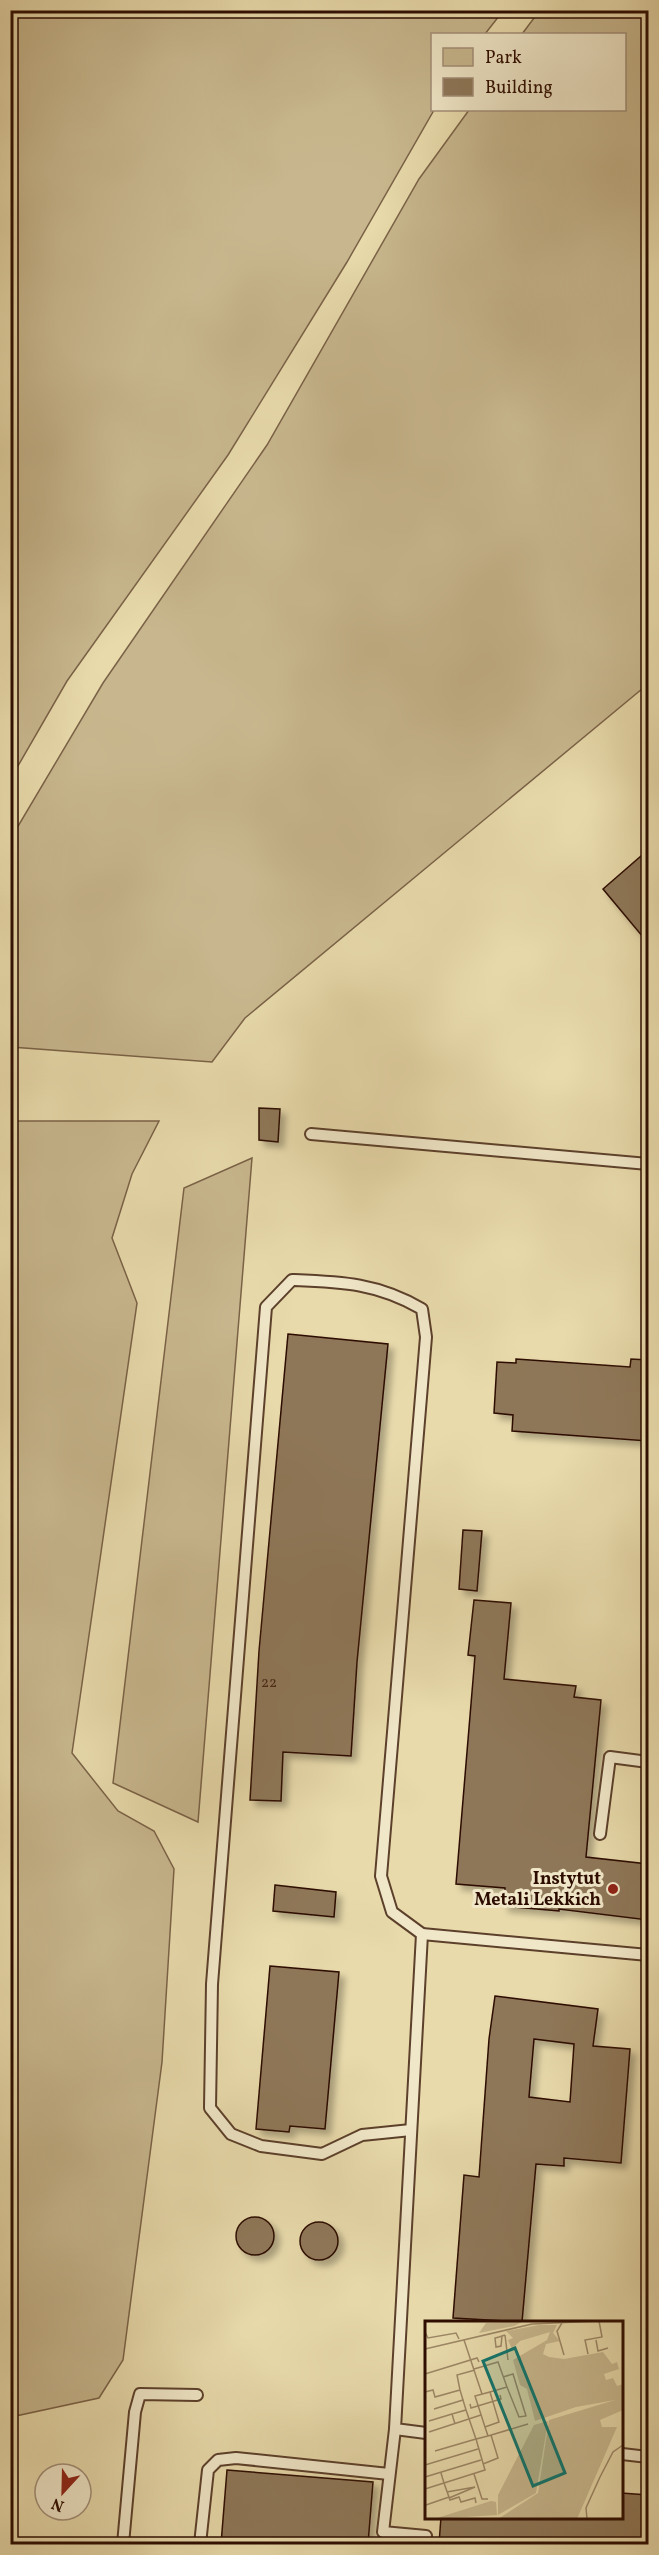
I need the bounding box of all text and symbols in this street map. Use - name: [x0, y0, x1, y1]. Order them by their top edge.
- legend: [431, 33, 626, 111]
- text: Park: [485, 46, 522, 71]
- text: Building: [485, 76, 553, 101]
- house number: 22: [261, 1673, 277, 1694]
- place label: Instytut Metali Lekkich: [474, 1867, 601, 1913]
- marker: Instytut Metali Lekkich: [606, 1882, 620, 1896]
- inset map: [425, 2321, 623, 2519]
- north arrow: [33, 2462, 93, 2522]
- text: N: [48, 2492, 68, 2516]

